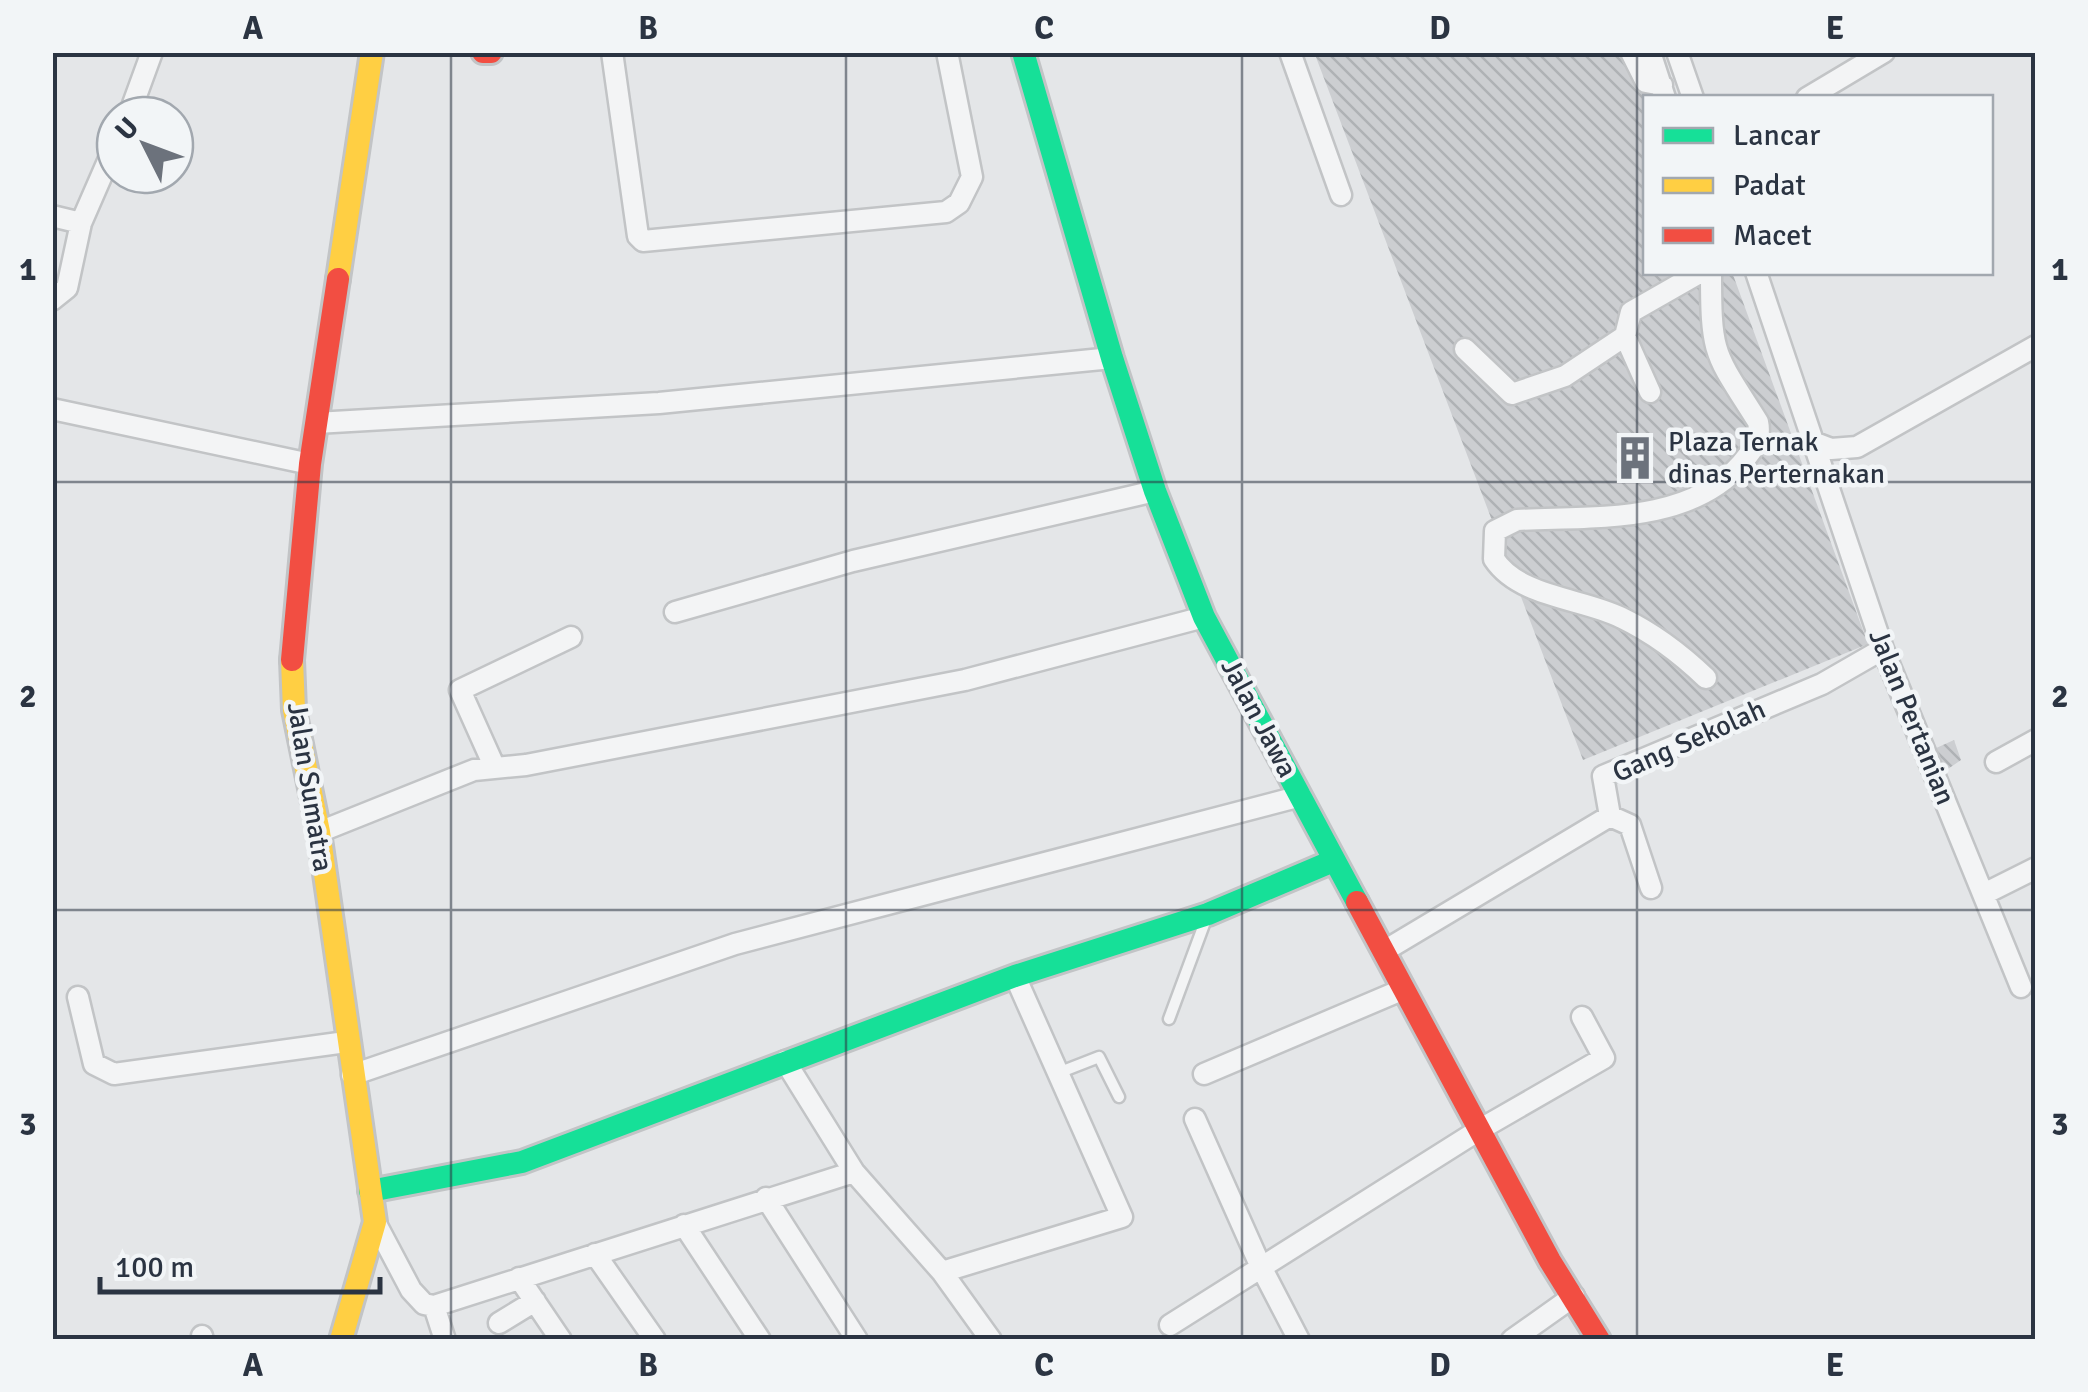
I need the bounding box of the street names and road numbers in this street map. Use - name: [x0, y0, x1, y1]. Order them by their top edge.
- street label: Jalan Pertanian: [1861, 624, 1963, 810]
- street label: Jalan Jawa: [1214, 653, 1304, 783]
- street label: Gang Sekolah: [1607, 692, 1771, 790]
- street label: Jalan Sumatra: [280, 700, 340, 874]

